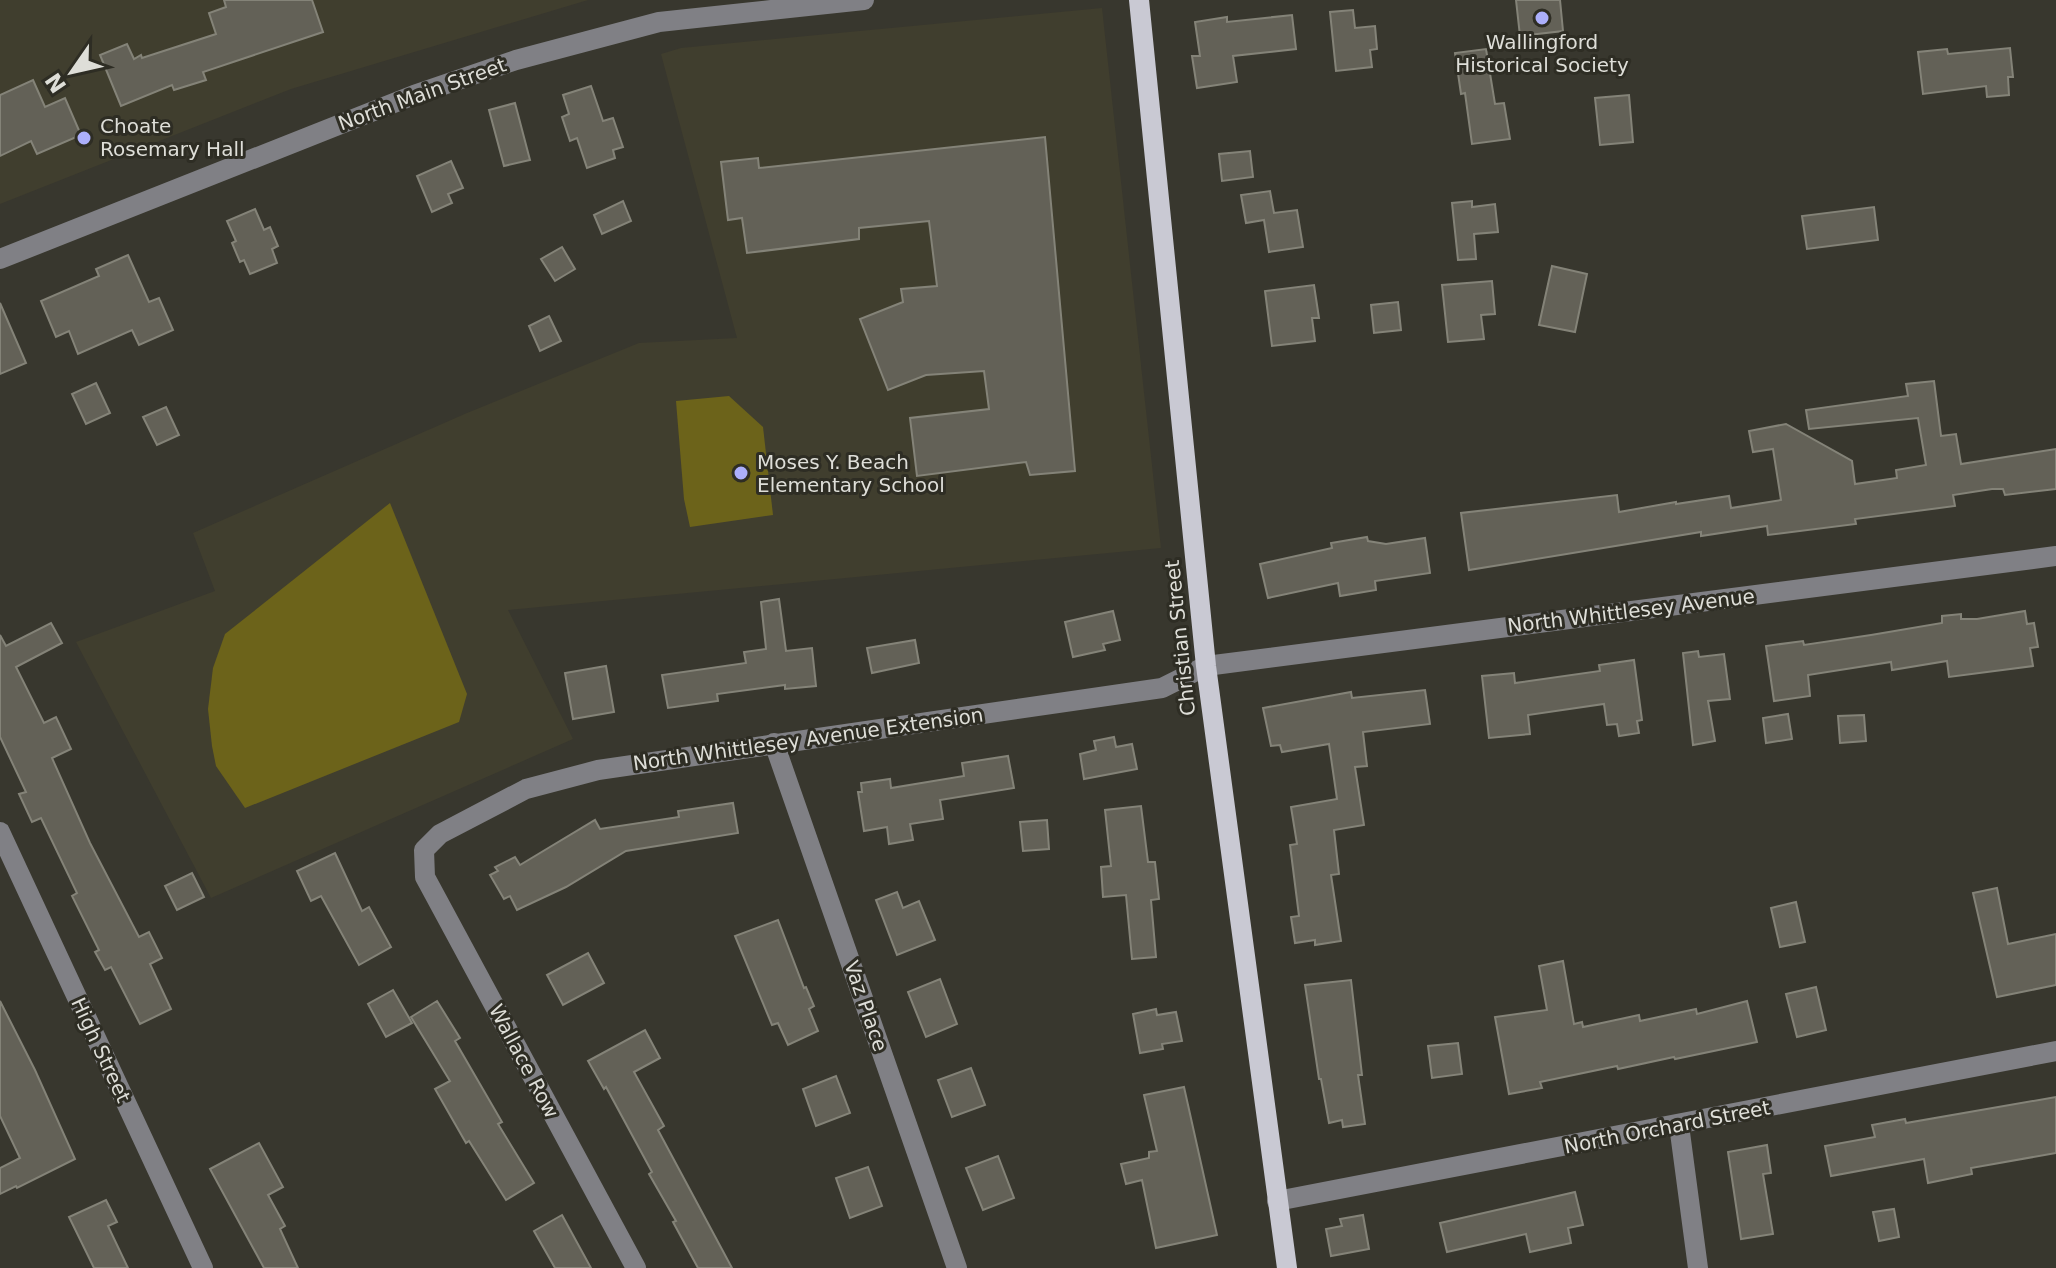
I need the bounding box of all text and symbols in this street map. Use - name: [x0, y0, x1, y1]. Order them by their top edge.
- marker: Wallingford Historical Society: [1533, 9, 1551, 27]
- place label: Wallingford Historical Society: [1455, 30, 1629, 77]
- north arrow: [32, 32, 112, 112]
- street label: North Main Street: [335, 52, 509, 136]
- text: N: [40, 68, 71, 98]
- place label: Choate Rosemary Hall: [100, 114, 245, 161]
- marker: Choate Rosemary Hall: [75, 129, 93, 147]
- place label: Moses Y. Beach Elementary School: [757, 450, 945, 497]
- marker: Moses Y. Beach Elementary School: [732, 464, 750, 482]
- street label: Christian Street: [1160, 559, 1200, 717]
- street label: North Whittlesey Avenue: [1506, 584, 1756, 638]
- street label: North Whittlesey Avenue Extension: [631, 703, 985, 775]
- street label: Vaz Place: [839, 957, 893, 1055]
- street label: High Street: [66, 994, 136, 1106]
- street label: Wallace Row: [484, 1000, 564, 1122]
- street label: North Orchard Street: [1562, 1095, 1772, 1159]

